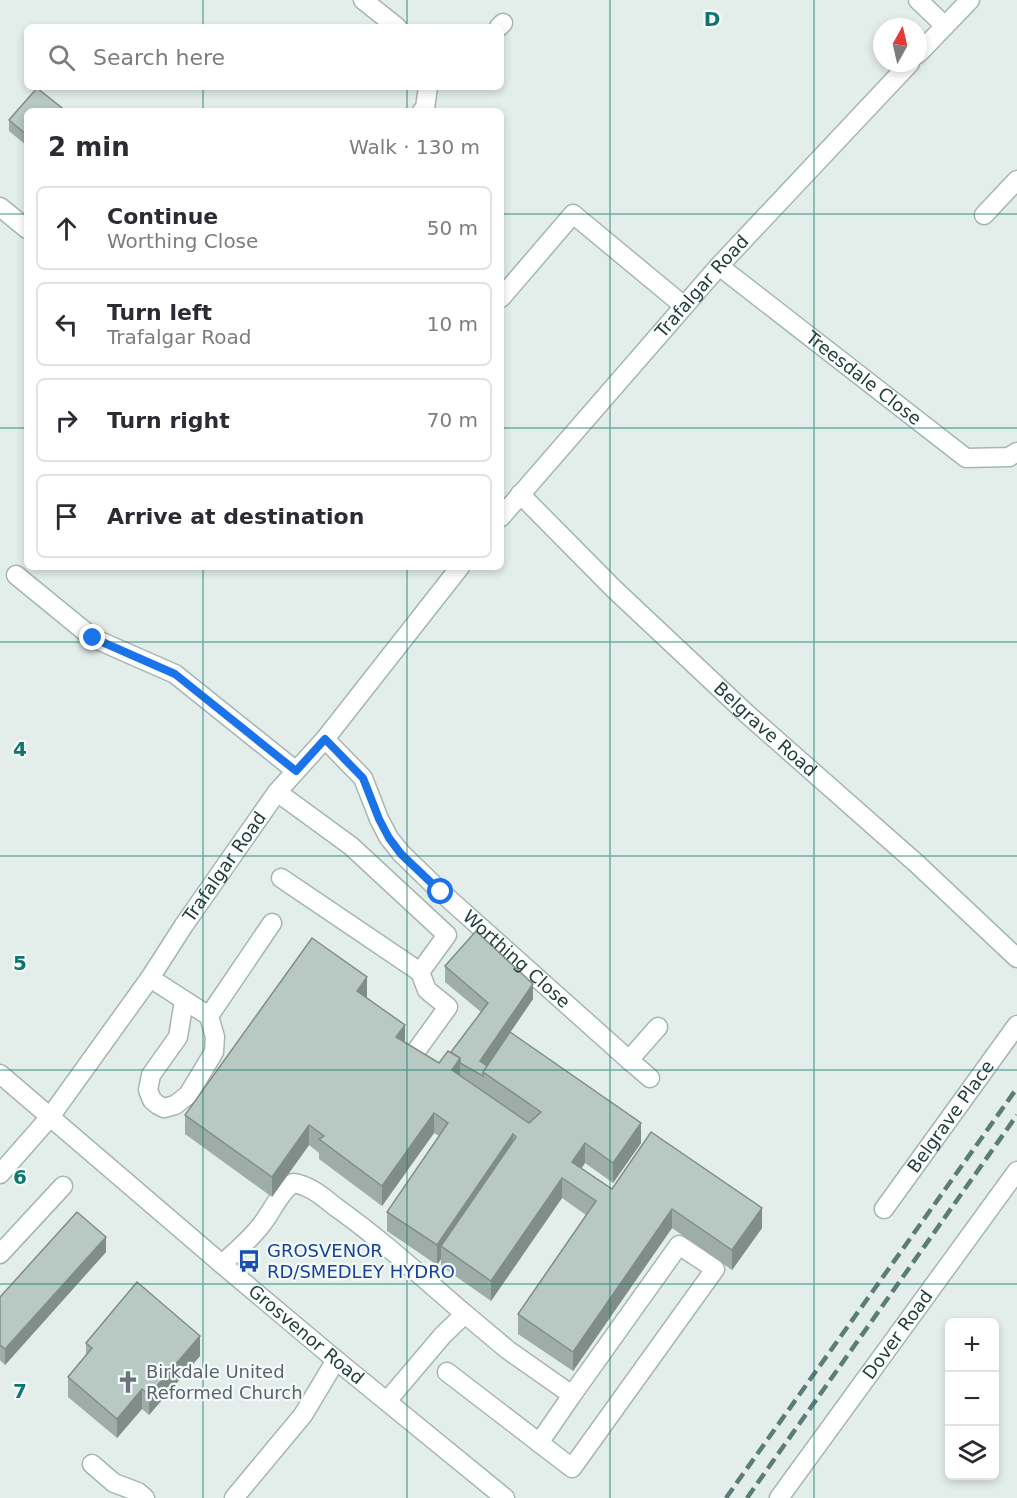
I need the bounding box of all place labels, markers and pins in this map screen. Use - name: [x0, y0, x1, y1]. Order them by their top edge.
- place label: GROSVENOR RD/SMEDLEY HYDRO: [267, 1240, 455, 1282]
- bus stop icon: GROSVENOR RD/SMEDLEY HYDRO: [236, 1248, 262, 1274]
- place label: Birkdale United Reformed Church: [146, 1361, 303, 1403]
- church icon: Birkdale United Reformed Church: [115, 1369, 141, 1395]

